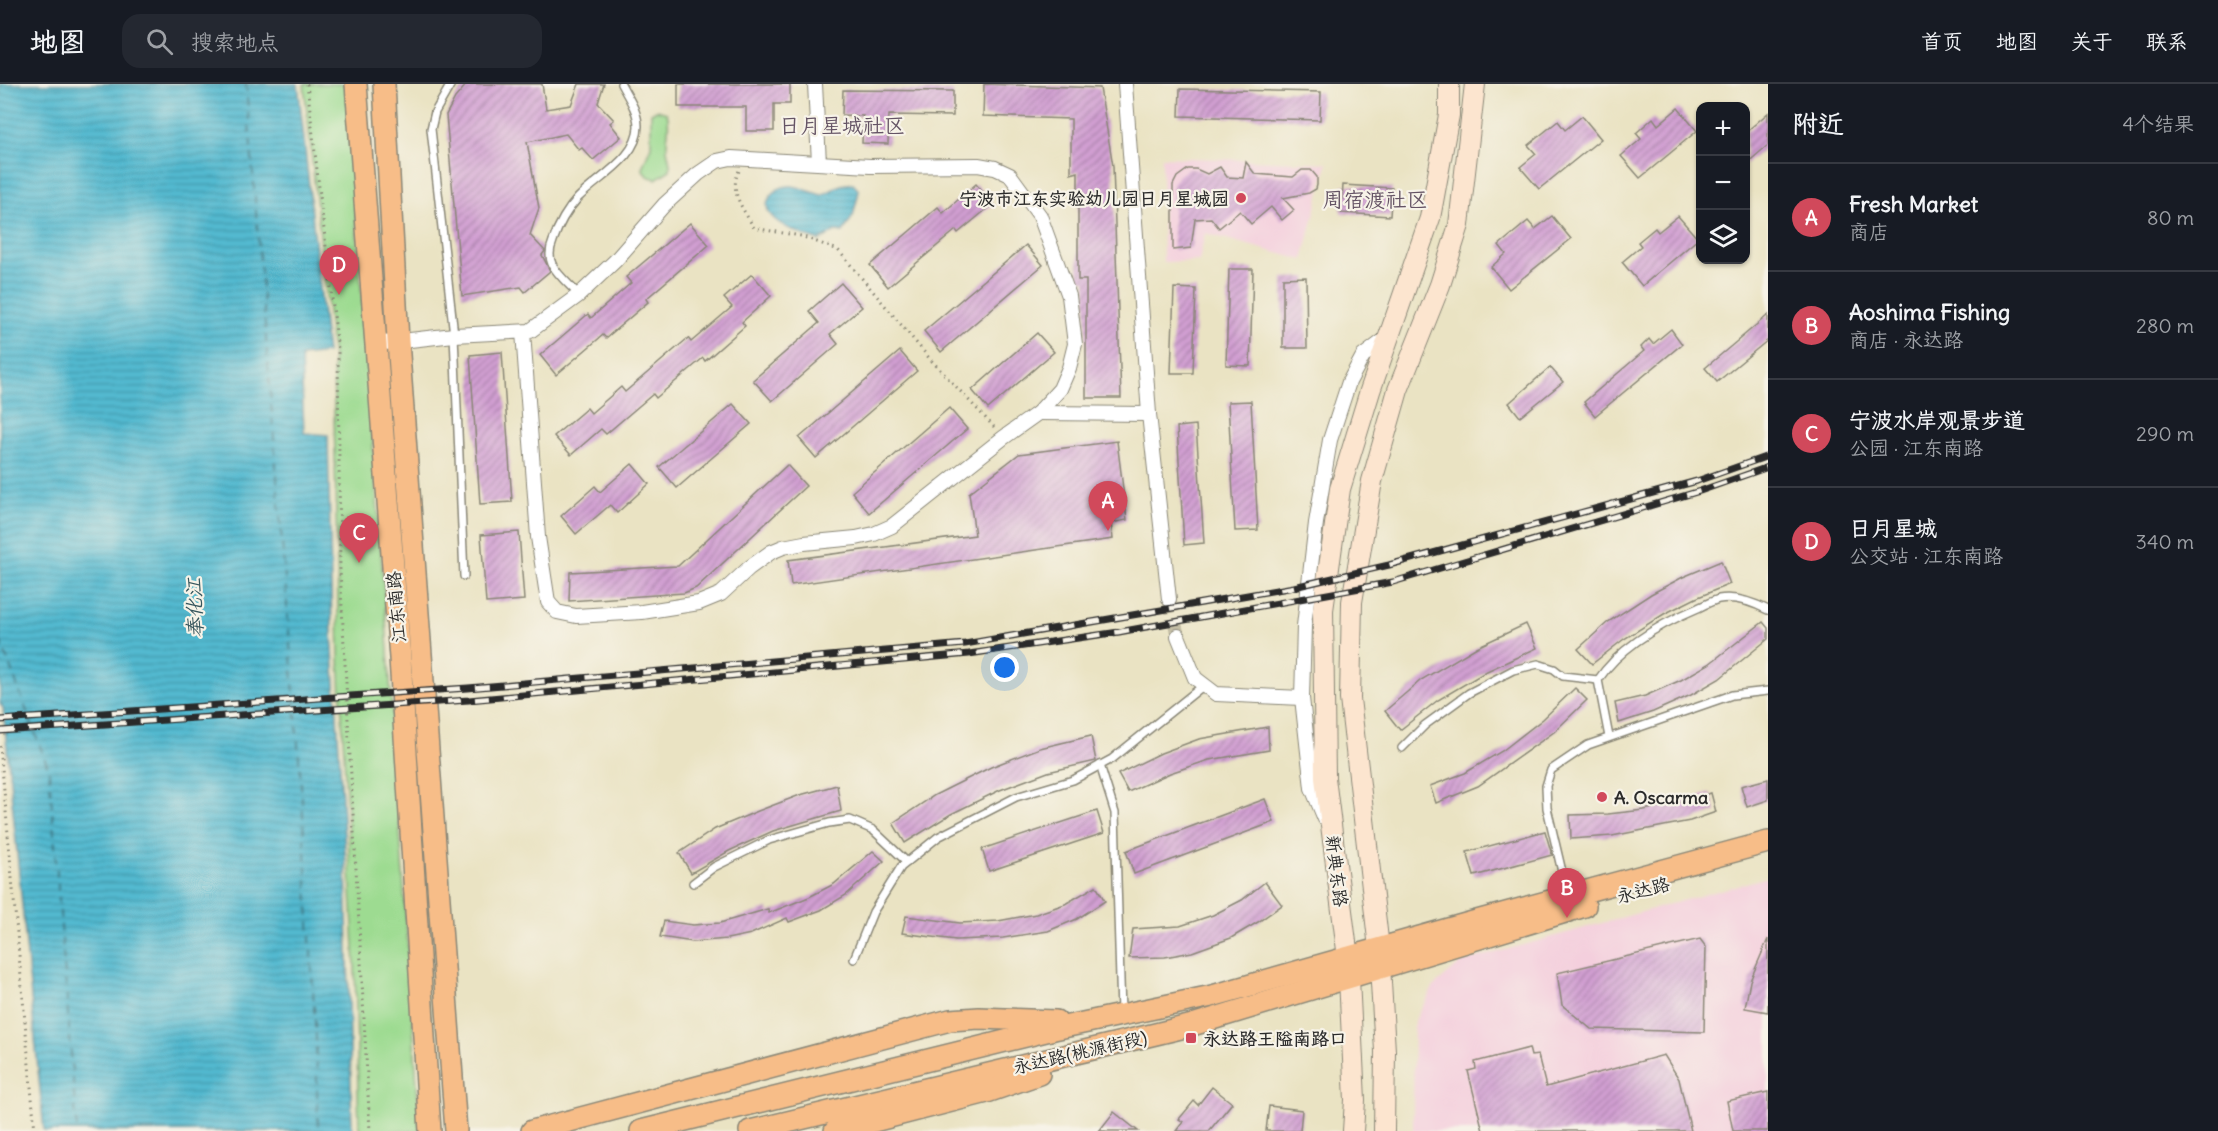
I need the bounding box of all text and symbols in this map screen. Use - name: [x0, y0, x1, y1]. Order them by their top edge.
- search box: [122, 14, 542, 68]
- text: 地图: [30, 24, 86, 60]
- icon: search: [143, 25, 176, 58]
- text: 搜索地点: [191, 28, 279, 56]
- text: 首页: [1921, 28, 1963, 55]
- text: 地图: [1996, 28, 2038, 55]
- text: 关于: [2071, 28, 2113, 55]
- text: 联系: [2146, 28, 2188, 55]
- map controls: [1696, 102, 1750, 264]
- button: +: [1696, 102, 1750, 156]
- text: 附近: [1792, 107, 1844, 140]
- text: 4个结果: [2122, 111, 2194, 136]
- district label: 日月星城社区: [779, 112, 905, 139]
- button: −: [1696, 156, 1750, 210]
- district label: 周宿渡社区: [1323, 186, 1428, 213]
- place label: 宁波市江东实验幼儿园日月星城园: [959, 187, 1229, 210]
- text: Fresh Market: [1849, 190, 1978, 218]
- marker: 宁波市江东实验幼儿园日月星城园: [1234, 191, 1248, 205]
- text: A: [1805, 205, 1818, 230]
- text: 80 m: [2147, 205, 2194, 230]
- button: layers: [1696, 210, 1750, 264]
- text: 商店: [1849, 219, 1889, 244]
- pin: D: [320, 246, 358, 295]
- text: Aoshima Fishing: [1849, 298, 2010, 326]
- text: B: [1805, 313, 1818, 338]
- text: 280 m: [2136, 313, 2194, 338]
- text: 商店 · 永达路: [1849, 327, 1963, 352]
- text: 宁波水岸观景步道: [1849, 406, 2025, 434]
- text: C: [1805, 421, 1818, 446]
- text: 290 m: [2136, 421, 2194, 446]
- text: 公园 · 江东南路: [1849, 435, 1983, 460]
- pin: A: [1088, 482, 1128, 531]
- pin: C: [340, 514, 378, 563]
- text: 日月星城: [1849, 514, 1937, 542]
- text: D: [1804, 529, 1819, 554]
- text: 340 m: [2136, 529, 2194, 554]
- text: 公交站 · 江东南路: [1849, 543, 2003, 568]
- street label: 江东南路: [381, 570, 411, 644]
- water label: 奉化江: [180, 577, 208, 638]
- your location: [990, 653, 1019, 682]
- place label: A. Oscarma: [1614, 786, 1708, 809]
- marker: A. Oscarma: [1595, 790, 1609, 804]
- street label: 新典东路: [1321, 834, 1353, 908]
- pin: B: [1548, 868, 1586, 918]
- street label: 永达路: [1614, 872, 1672, 908]
- street label: 永达路(桃源街段): [1011, 1025, 1149, 1079]
- place label: 永达路王隘南路口: [1203, 1027, 1347, 1050]
- marker: 永达路王隘南路口: [1184, 1031, 1198, 1045]

